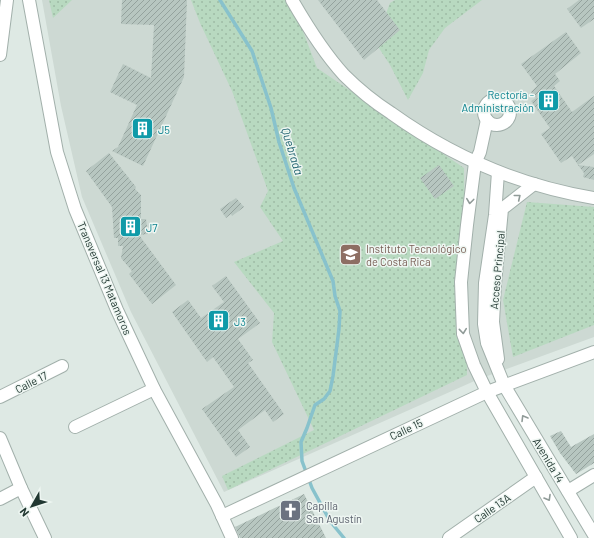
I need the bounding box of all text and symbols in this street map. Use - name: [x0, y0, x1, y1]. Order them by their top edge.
- building icon: Rectoría - Administración: [536, 87, 562, 113]
- place label: Rectoría - Administración: [462, 88, 534, 114]
- building icon: J5: [130, 116, 156, 142]
- place label: J5: [158, 123, 170, 136]
- water label: Quebrada: [279, 126, 307, 176]
- one-way arrow: [514, 194, 521, 201]
- one-way arrow: [466, 198, 475, 204]
- building icon: J7: [117, 214, 143, 240]
- street label: Transversal 13 Matamoros: [75, 219, 135, 337]
- place label: J7: [146, 221, 158, 234]
- street label: Acceso Principal: [487, 230, 507, 310]
- school or university icon: Instituto Tecnológico de Costa Rica: [337, 241, 363, 267]
- place label: Instituto Tecnológico de Costa Rica: [366, 242, 467, 268]
- building icon: J3: [205, 308, 231, 334]
- place label: J3: [234, 315, 246, 328]
- one-way arrow: [459, 328, 468, 334]
- street label: Calle 17: [13, 368, 49, 396]
- one-way arrow: [521, 415, 528, 422]
- street label: Calle 15: [387, 416, 425, 442]
- street label: Avenida 14: [531, 435, 567, 485]
- north arrow: [12, 486, 52, 526]
- street label: Calle 13A: [471, 491, 513, 525]
- one-way arrow: [543, 494, 551, 501]
- church icon: Capilla San Agustín: [278, 498, 304, 524]
- place label: Capilla San Agustín: [306, 499, 362, 525]
- text: N: [16, 506, 31, 520]

